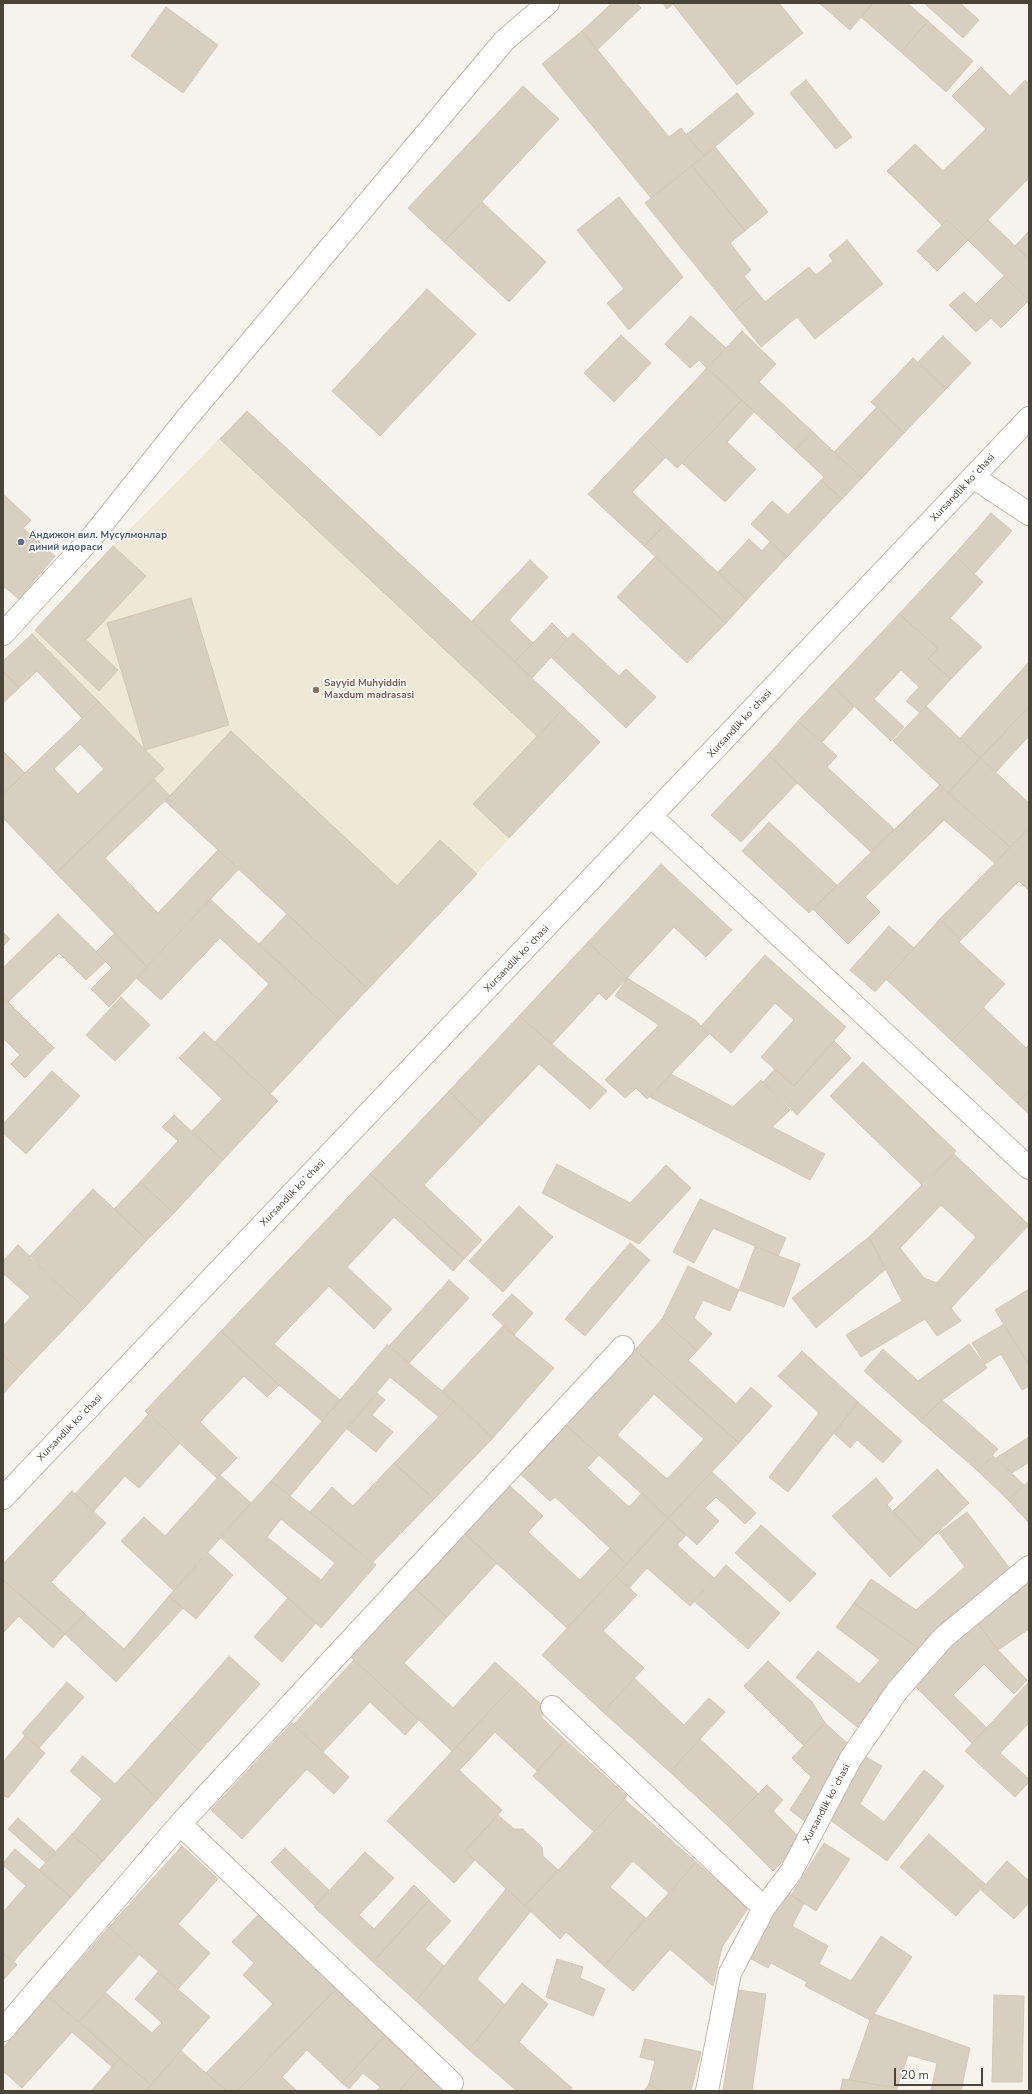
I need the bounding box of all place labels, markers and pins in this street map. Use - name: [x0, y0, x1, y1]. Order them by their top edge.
- place label: Андижон вил. Мусулмонлар диний идораси: [29, 530, 167, 554]
- marker: Андижон вил. Мусулмонлар диний идораси: [16, 537, 26, 547]
- place label: Sayyid Muhyiddin Maxdum madrasasi: [324, 678, 414, 702]
- marker: Sayyid Muhyiddin Maxdum madrasasi: [311, 685, 321, 695]

